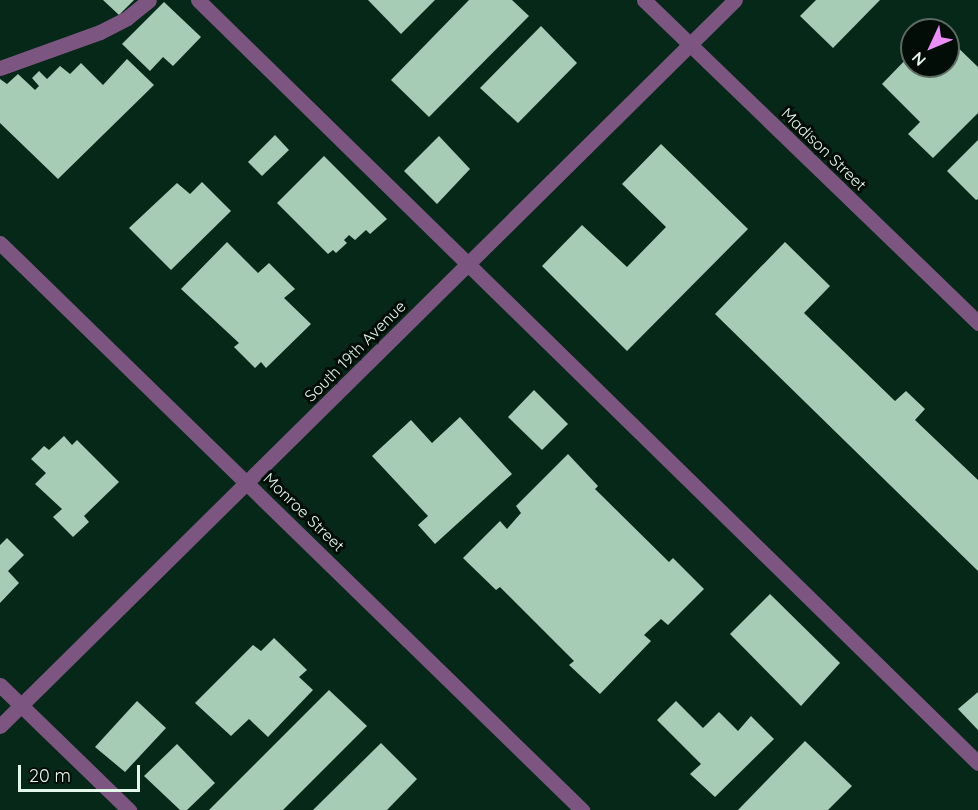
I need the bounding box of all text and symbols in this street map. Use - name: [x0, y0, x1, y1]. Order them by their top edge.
- north arrow: [900, 18, 960, 78]
- text: N: [907, 48, 930, 70]
- street label: Madison Street: [778, 104, 870, 194]
- street label: South 19th Avenue: [300, 296, 410, 406]
- street label: Monroe Street: [260, 469, 348, 555]
- scale bar: [21, 753, 142, 791]
- text: 20 m: [29, 764, 71, 787]

